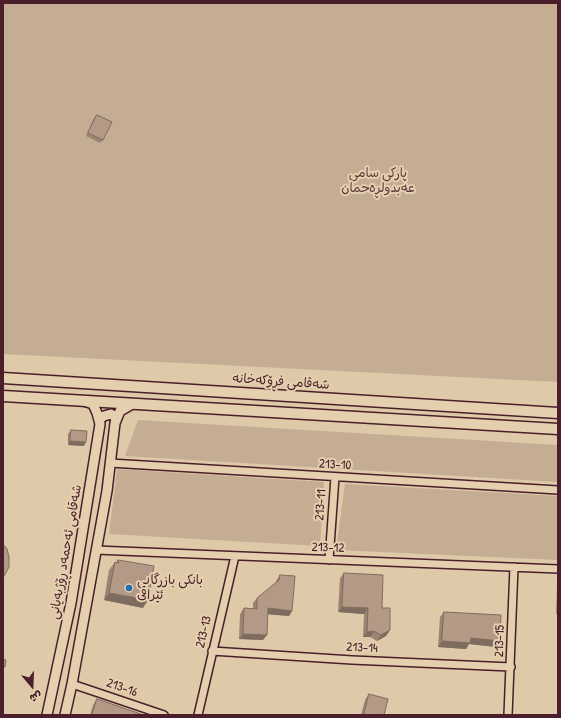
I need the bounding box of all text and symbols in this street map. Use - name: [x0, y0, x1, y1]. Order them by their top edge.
- park label: پارکی سامی عەبدولڕەحمان: [341, 166, 415, 197]
- street label: شەقامی فڕۆکەخانە: [232, 371, 330, 393]
- street label: 213-10: [318, 456, 352, 474]
- street label: شەقامی ئەحمەد ڕۆژبەیانی: [46, 483, 86, 621]
- street label: 213-11: [312, 489, 330, 521]
- street label: 213-12: [311, 540, 345, 556]
- place label: بانکی بازرگانی ئێراقی: [137, 573, 203, 604]
- marker: بانکی بازرگانی ئێراقی: [124, 583, 134, 593]
- street label: 213-13: [193, 614, 215, 650]
- street label: 213-15: [492, 625, 508, 657]
- street label: 213-14: [346, 639, 378, 657]
- north arrow: [12, 666, 52, 706]
- street label: 213-16: [104, 675, 140, 701]
- text: ش: [28, 689, 44, 706]

